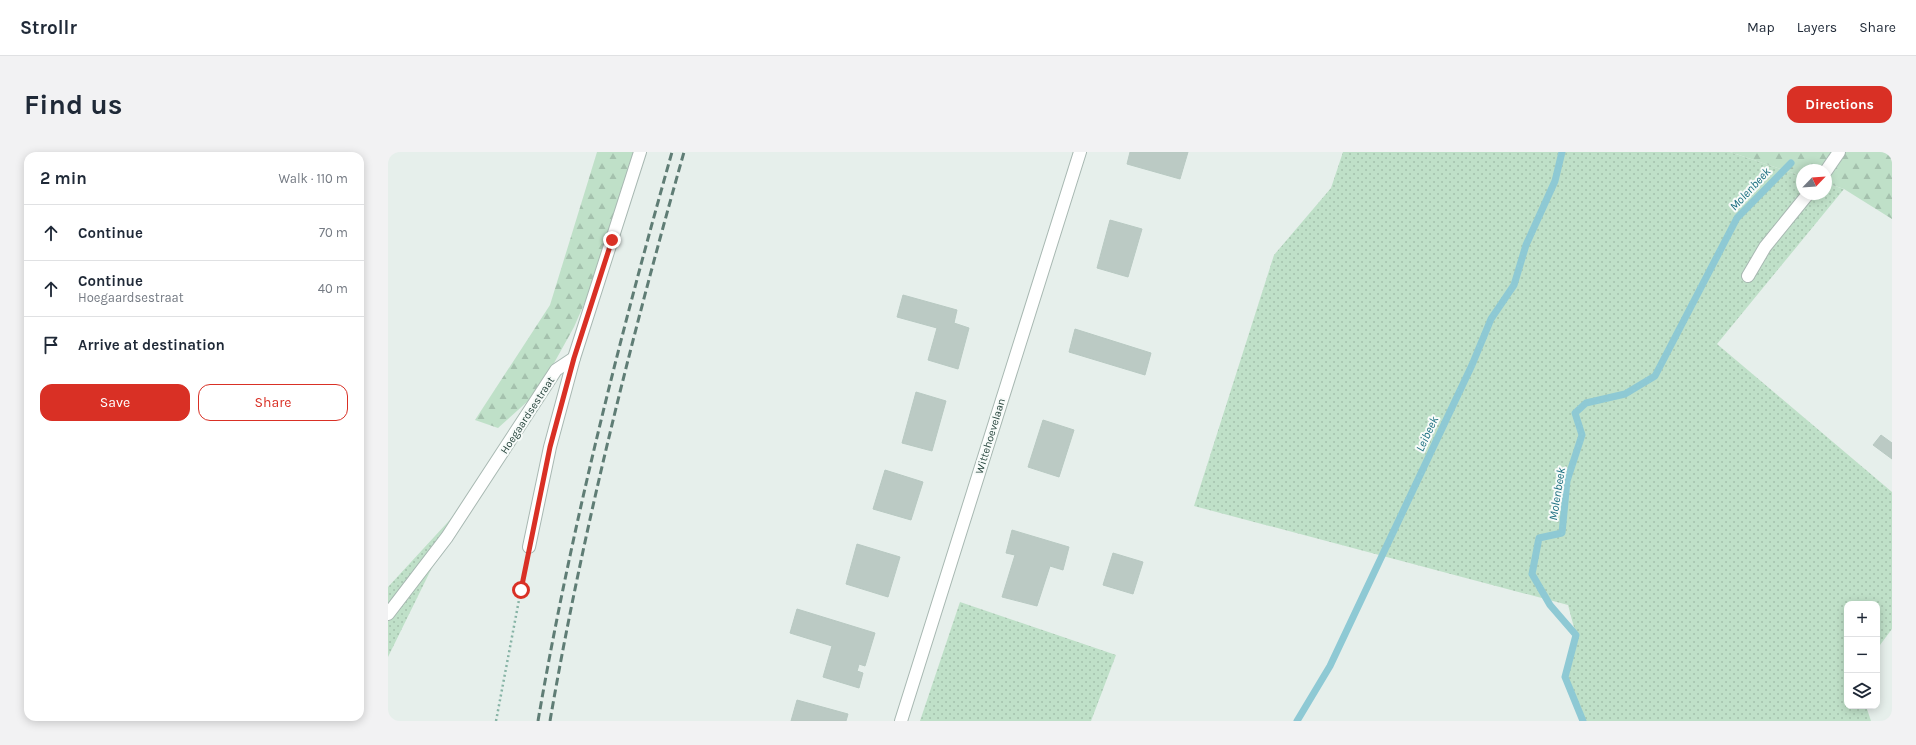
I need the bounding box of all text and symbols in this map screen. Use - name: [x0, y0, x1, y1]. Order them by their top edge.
- text: Strollr: [20, 17, 77, 39]
- text: Map: [1747, 19, 1775, 36]
- text: Layers: [1797, 19, 1837, 36]
- text: Share: [1859, 19, 1896, 36]
- button: Directions: [1787, 86, 1892, 123]
- text: Find us: [24, 88, 123, 121]
- water label: Molenbeek: [1727, 164, 1774, 213]
- north arrow: [1796, 164, 1832, 200]
- text: 2 min: [40, 168, 87, 188]
- text: Walk · 110 m: [279, 171, 348, 186]
- icon: ahead: [40, 222, 62, 244]
- text: Continue: [78, 224, 143, 242]
- text: 70 m: [319, 225, 348, 240]
- route end: [603, 231, 621, 249]
- text: Continue: [78, 272, 143, 290]
- icon: ahead: [40, 278, 62, 300]
- text: 40 m: [318, 281, 348, 296]
- text: Hoegaardsestraat: [78, 290, 184, 305]
- icon: arrive: [40, 334, 62, 356]
- text: Arrive at destination: [78, 336, 225, 354]
- street label: Hoegaardsestraat: [498, 374, 557, 456]
- button: Save: [40, 384, 190, 421]
- button: Share: [198, 384, 348, 421]
- street label: Wittehoevelaan: [973, 397, 1008, 476]
- water label: Leibeek: [1413, 413, 1442, 454]
- water label: Molenbeek: [1546, 466, 1568, 522]
- route start: [512, 581, 530, 599]
- map controls: [1844, 601, 1880, 709]
- button: +: [1844, 601, 1880, 637]
- button: −: [1844, 637, 1880, 673]
- button: layers: [1844, 673, 1880, 709]

